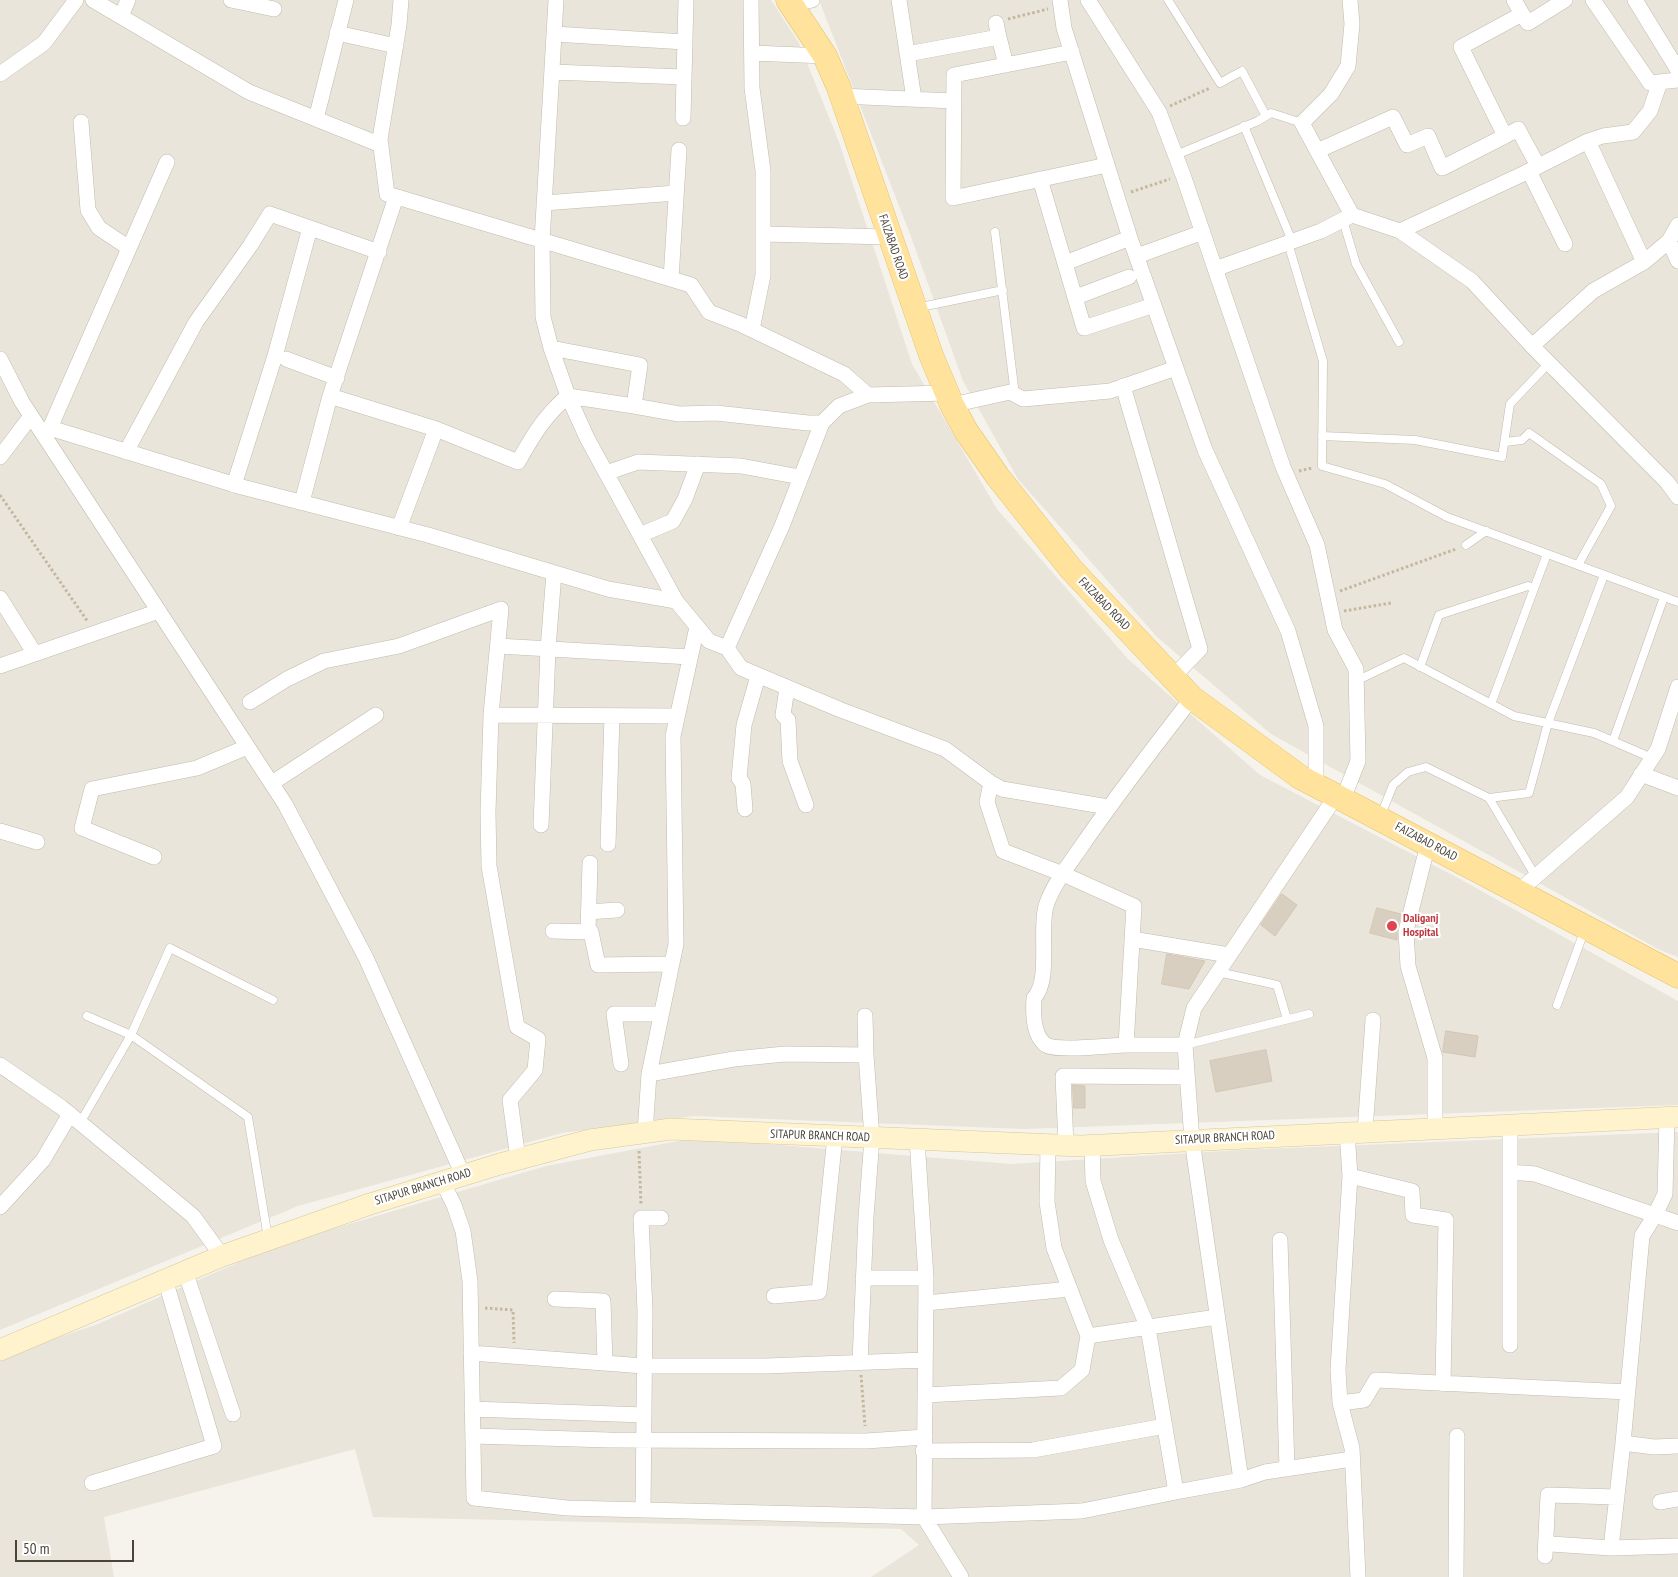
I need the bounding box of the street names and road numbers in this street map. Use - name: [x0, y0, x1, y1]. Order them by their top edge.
- street label: FAIZABAD ROAD: [875, 212, 911, 282]
- street label: FAIZABAD ROAD: [1075, 575, 1133, 633]
- street label: FAIZABAD ROAD: [1393, 820, 1459, 864]
- street label: SITAPUR BRANCH ROAD: [770, 1127, 870, 1145]
- street label: SITAPUR BRANCH ROAD: [1175, 1128, 1275, 1148]
- street label: SITAPUR BRANCH ROAD: [373, 1166, 473, 1208]

